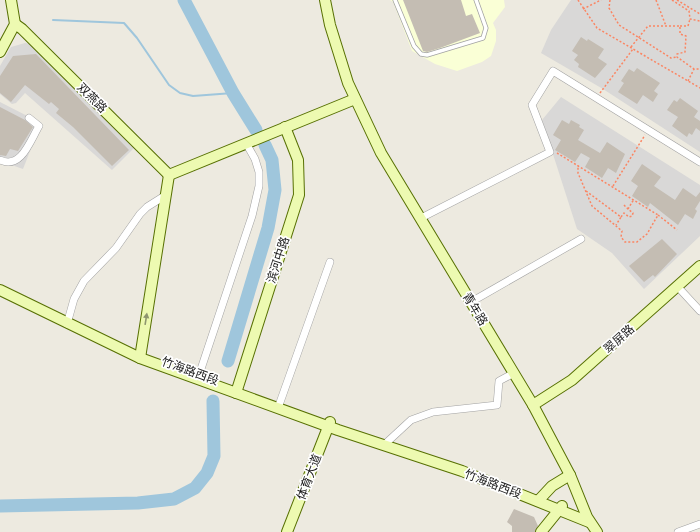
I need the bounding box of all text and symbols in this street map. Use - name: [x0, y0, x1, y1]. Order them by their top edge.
- street label: 双燕路: [74, 80, 110, 116]
- street label: 滨河中路: [263, 235, 292, 285]
- street label: 青年路: [460, 289, 491, 328]
- one-way arrow: [143, 313, 149, 325]
- street label: 翠屏路: [600, 321, 637, 356]
- street label: 竹海路西段: [159, 353, 221, 388]
- street label: 体育大道: [293, 452, 324, 502]
- street label: 竹海路西段: [462, 466, 524, 501]

